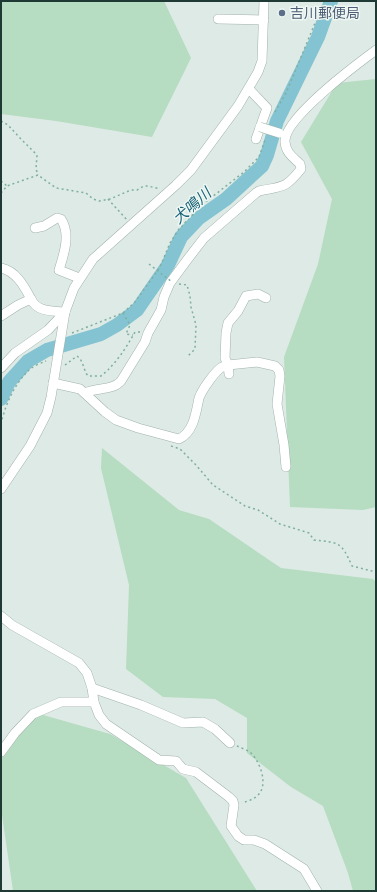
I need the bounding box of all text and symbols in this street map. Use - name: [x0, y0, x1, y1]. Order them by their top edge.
- place label: 吉川郵便局: [290, 3, 360, 23]
- marker: 吉川郵便局: [277, 8, 287, 18]
- water label: 犬鳴川: [168, 181, 217, 228]

